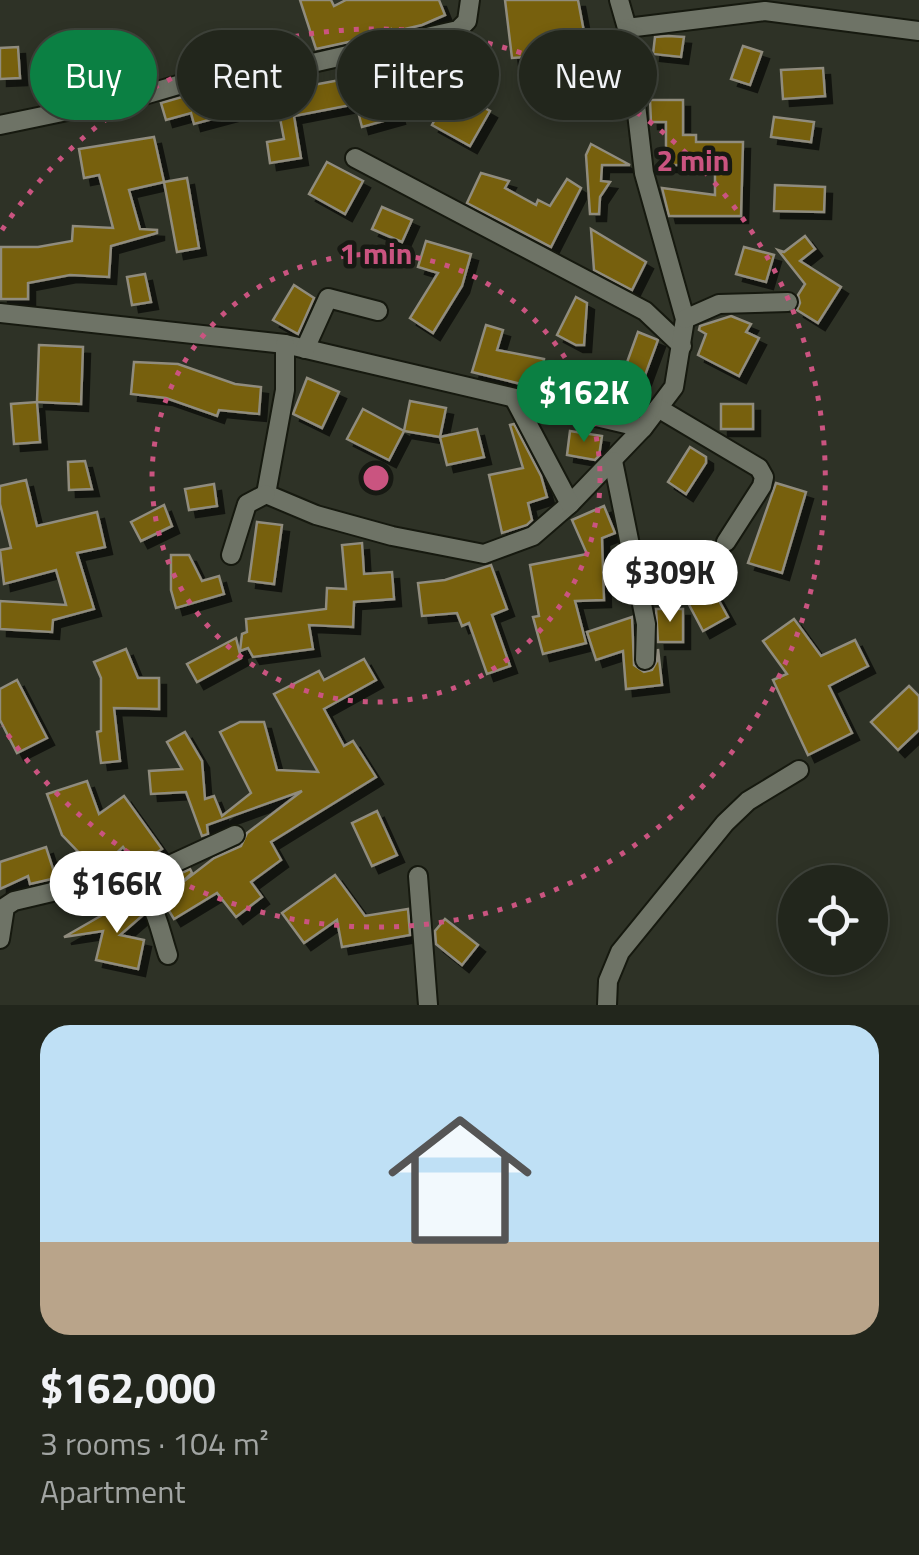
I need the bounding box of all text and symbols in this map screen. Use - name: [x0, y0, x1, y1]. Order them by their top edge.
- chip: Buy: [30, 30, 157, 120]
- chip: Rent: [177, 30, 317, 120]
- chip: Filters: [337, 30, 499, 120]
- chip: New: [519, 30, 657, 120]
- text: 2 min: [657, 137, 729, 183]
- text: 1 min: [340, 230, 412, 276]
- pin: $162K: [514, 360, 654, 445]
- text: $162K: [539, 368, 629, 416]
- centre of rings: [358, 460, 394, 496]
- pin: $309K: [600, 540, 740, 625]
- text: $309K: [625, 548, 715, 596]
- pin: $166K: [47, 851, 187, 936]
- text: $166K: [72, 859, 162, 907]
- map controls: [778, 865, 888, 975]
- button: locate: [778, 865, 888, 975]
- icon: home: [370, 1090, 550, 1270]
- text: $162,000: [40, 1355, 216, 1419]
- text: 3 rooms · 104 m²: [40, 1419, 269, 1467]
- text: Apartment: [40, 1467, 186, 1515]

